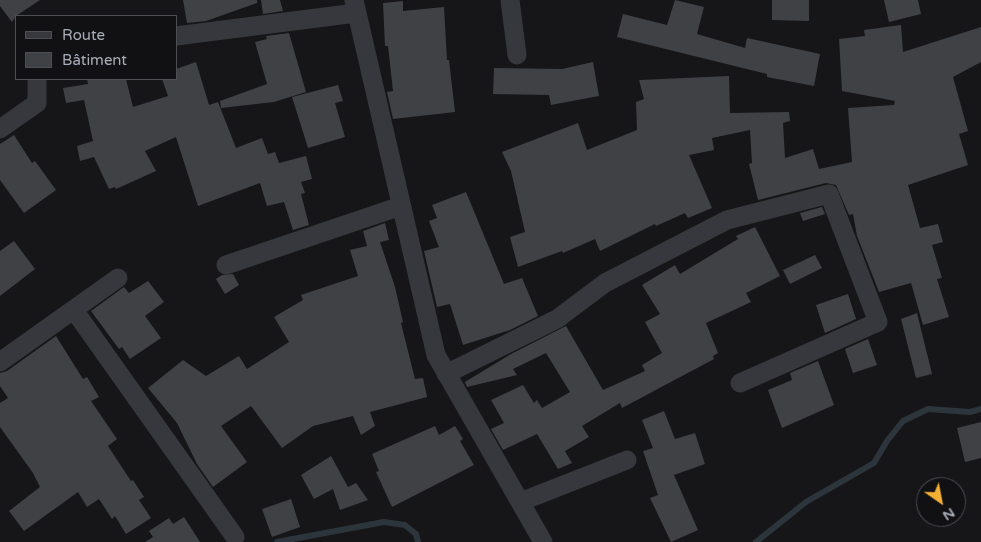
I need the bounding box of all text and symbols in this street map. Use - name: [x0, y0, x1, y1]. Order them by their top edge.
- legend: [15, 15, 178, 80]
- text: Route: [62, 26, 105, 44]
- text: Bâtiment: [62, 51, 127, 69]
- north arrow: [916, 477, 966, 527]
- text: N: [940, 504, 958, 524]

